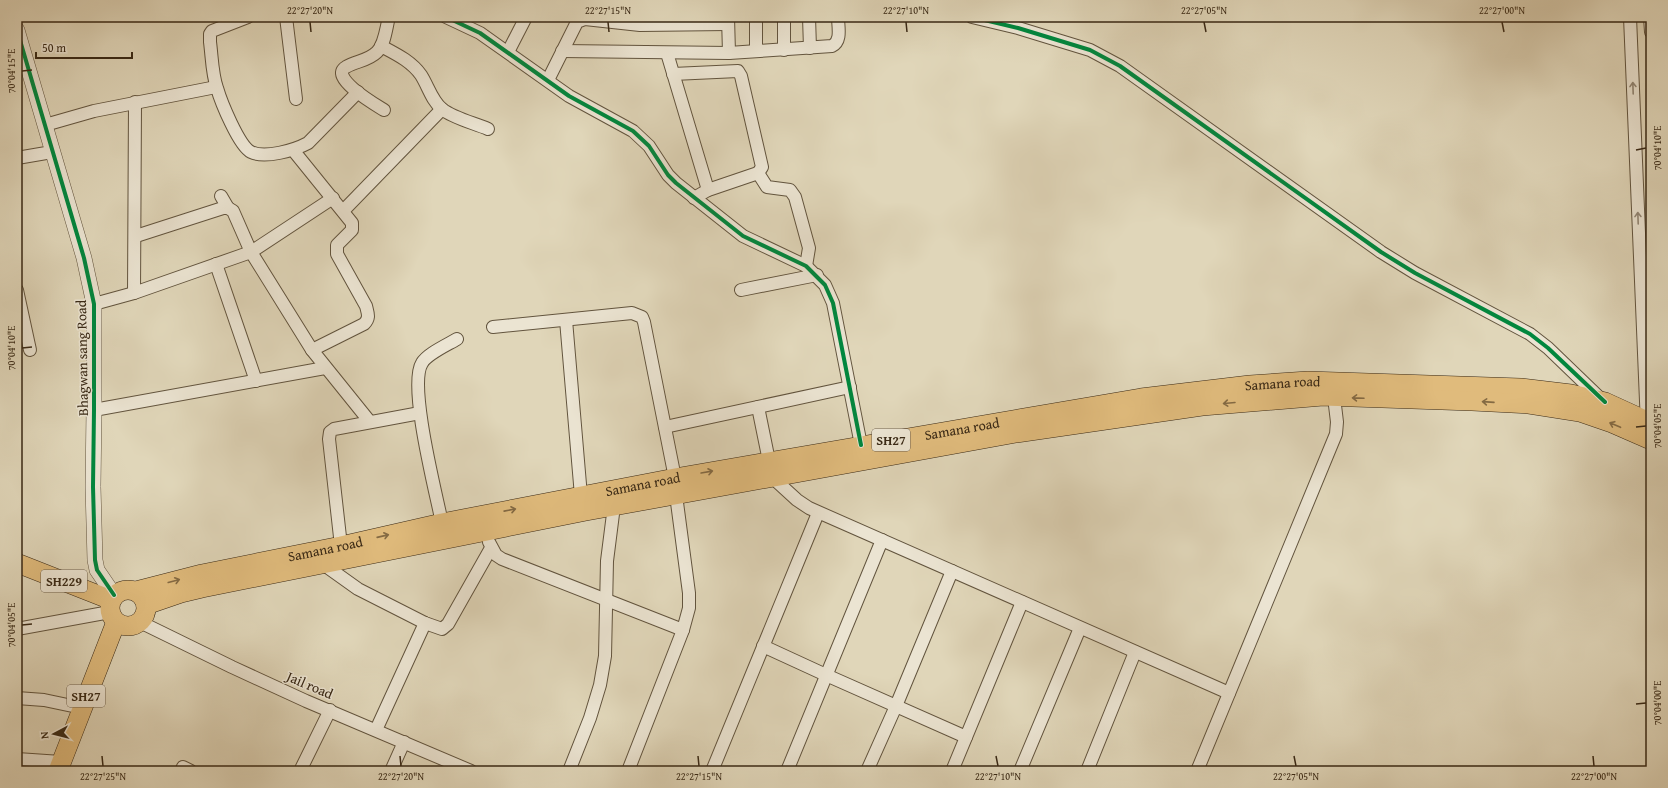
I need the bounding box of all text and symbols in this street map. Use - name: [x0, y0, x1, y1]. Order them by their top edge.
- text: 22°27'20"N: [287, 3, 333, 18]
- text: 22°27'15"N: [585, 3, 631, 18]
- text: 22°27'10"N: [883, 3, 929, 18]
- text: 22°27'05"N: [1181, 3, 1227, 18]
- text: 22°27'00"N: [1479, 3, 1525, 18]
- scale bar: [36, 34, 132, 60]
- text: 50 m: [42, 39, 66, 56]
- text: 70°04'15"E: [4, 49, 19, 93]
- one-way arrow: [1629, 82, 1637, 95]
- text: 70°04'10"E: [1650, 126, 1665, 170]
- one-way arrow: [1634, 212, 1642, 225]
- street label: Bhagwan sang Road: [71, 299, 93, 416]
- text: 70°04'10"E: [4, 326, 19, 370]
- street label: Samana road: [1243, 371, 1321, 396]
- one-way arrow: [1352, 394, 1365, 402]
- one-way arrow: [1482, 398, 1495, 405]
- one-way arrow: [1223, 400, 1236, 407]
- text: 70°04'05"E: [1650, 404, 1665, 448]
- street label: Samana road: [923, 412, 1002, 445]
- one-way arrow: [1610, 420, 1622, 428]
- road number: SH27: [872, 429, 910, 451]
- street label: Samana road: [604, 467, 682, 501]
- one-way arrow: [700, 468, 713, 476]
- one-way arrow: [503, 505, 516, 513]
- street label: Samana road: [286, 531, 365, 566]
- one-way arrow: [376, 532, 389, 540]
- road number: SH229: [41, 570, 87, 592]
- one-way arrow: [167, 577, 180, 584]
- text: 70°04'05"E: [4, 603, 19, 647]
- street label: Jail road: [282, 665, 337, 704]
- text: 70°04'00"E: [1650, 681, 1665, 725]
- road number: SH27: [67, 685, 105, 707]
- north arrow: [34, 714, 74, 754]
- text: N: [36, 730, 52, 740]
- text: 22°27'25"N: [80, 769, 126, 784]
- text: 22°27'20"N: [378, 769, 424, 784]
- text: 22°27'15"N: [676, 769, 722, 784]
- text: 22°27'10"N: [975, 769, 1021, 784]
- text: 22°27'05"N: [1273, 769, 1319, 784]
- text: 22°27'00"N: [1571, 769, 1617, 784]

